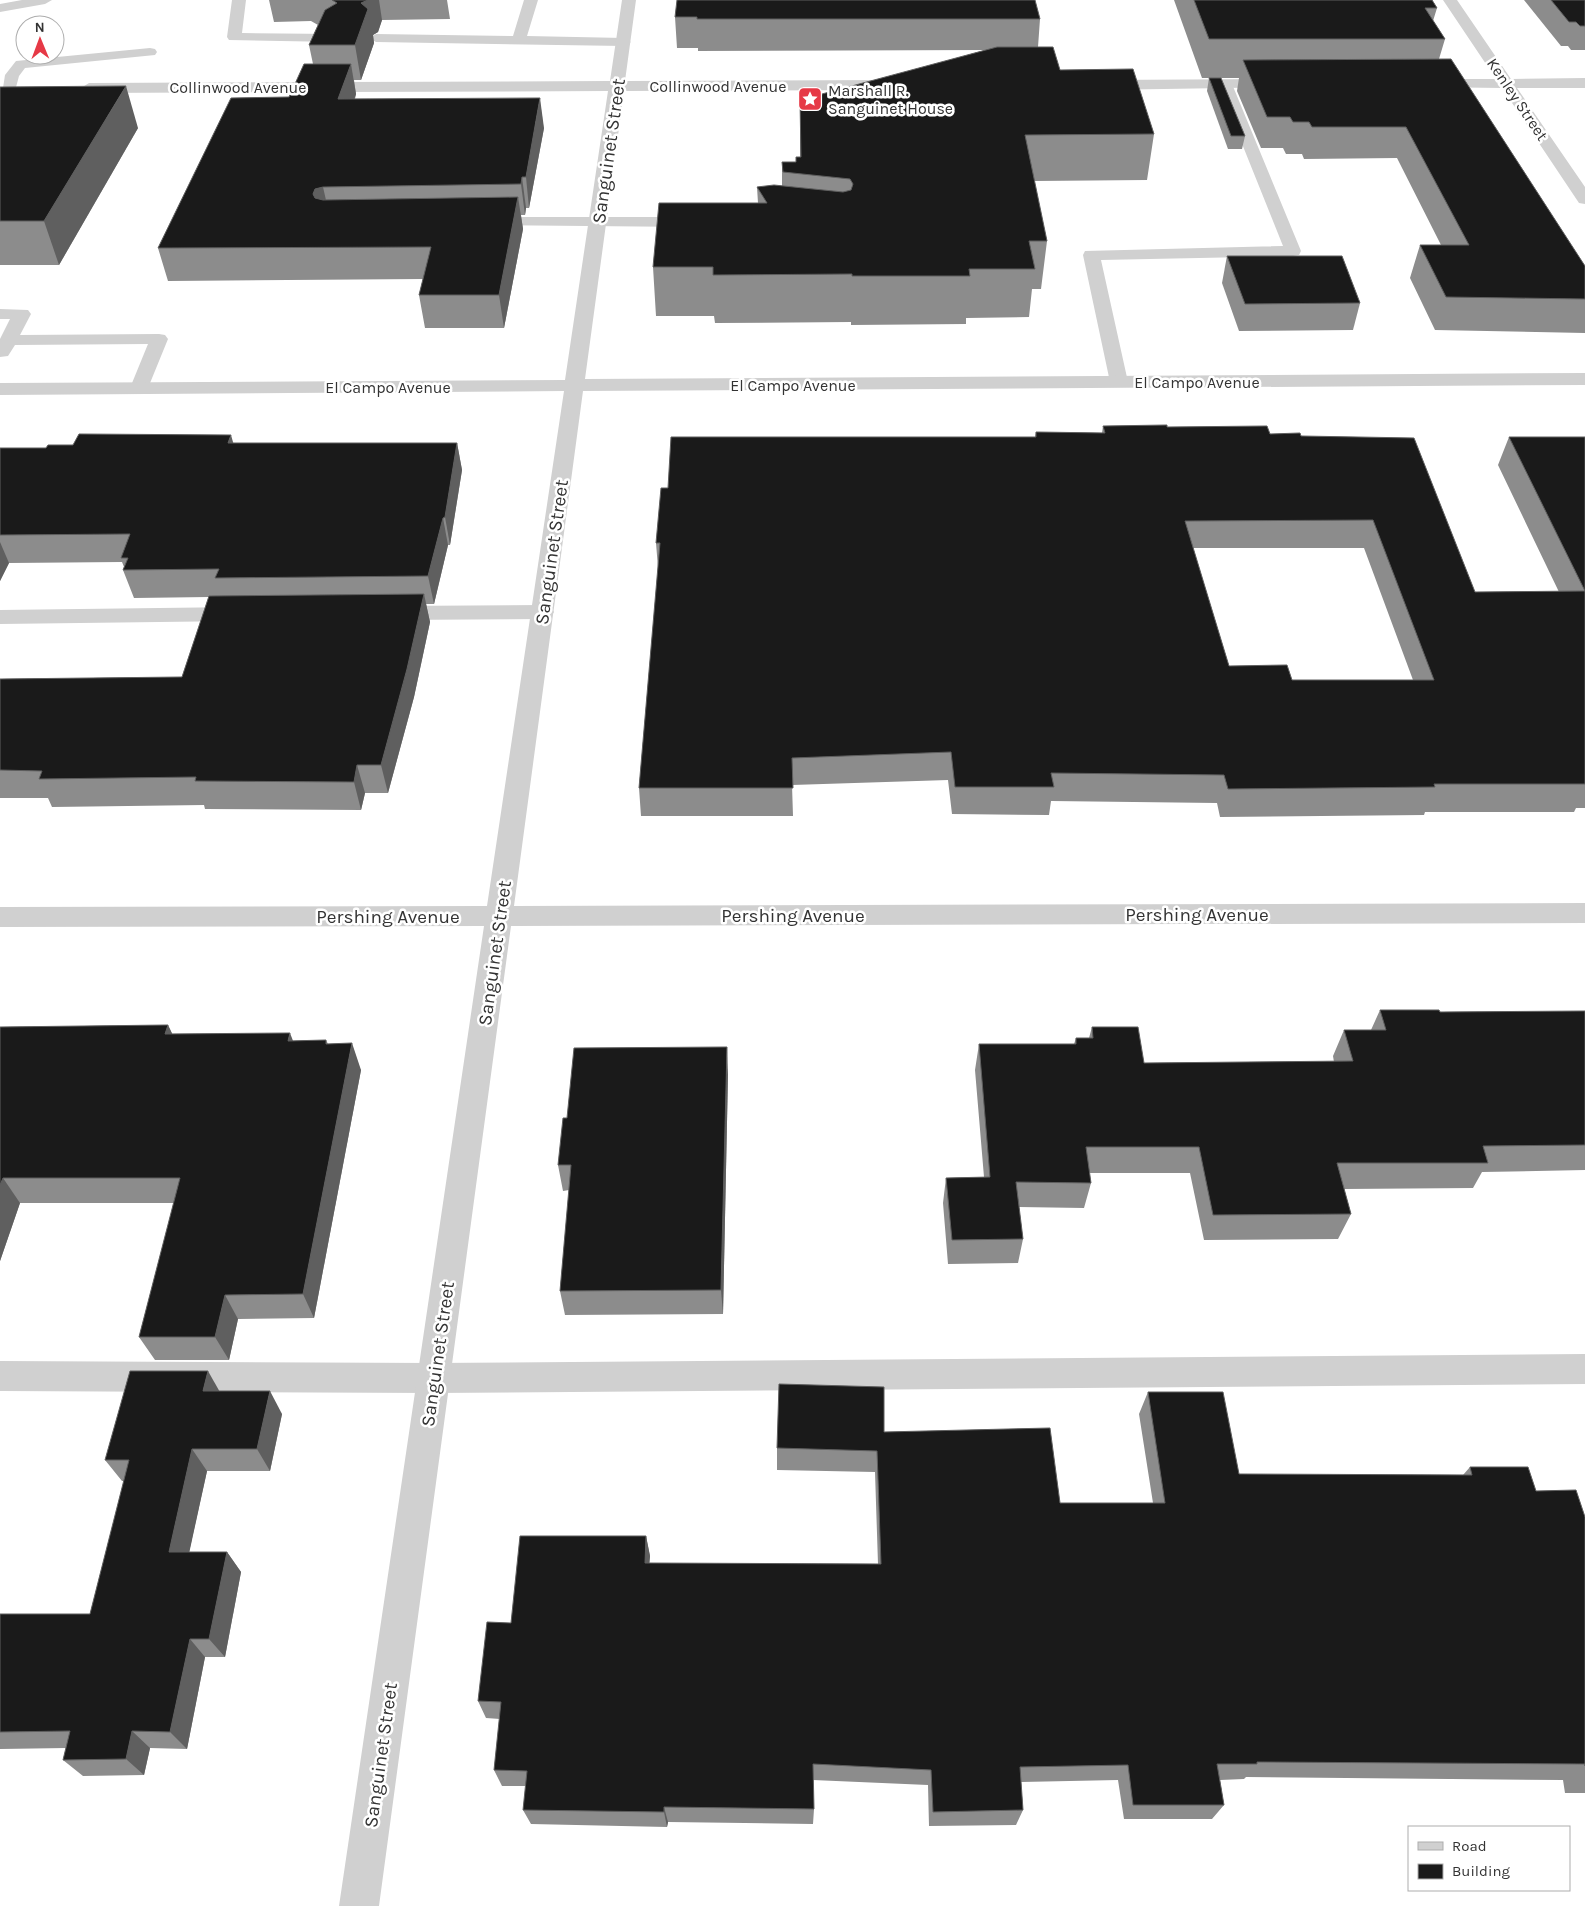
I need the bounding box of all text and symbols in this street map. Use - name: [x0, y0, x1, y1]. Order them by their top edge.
- north arrow: [15, 15, 65, 65]
- text: N: [35, 19, 45, 36]
- street label: Kenley Street: [1483, 54, 1552, 144]
- street label: Sanguinet Street: [588, 77, 630, 225]
- street label: Collinwood Avenue: [650, 77, 786, 96]
- street label: Collinwood Avenue: [170, 78, 306, 97]
- place label: Marshall R. Sanguinet House: [828, 81, 953, 118]
- place icon: Marshall R. Sanguinet House: [797, 86, 823, 112]
- street label: El Campo Avenue: [1134, 373, 1260, 392]
- street label: El Campo Avenue: [730, 376, 856, 395]
- street label: El Campo Avenue: [325, 378, 451, 397]
- street label: Sanguinet Street: [531, 478, 573, 626]
- street label: Sanguinet Street: [474, 879, 516, 1027]
- street label: Pershing Avenue: [1125, 904, 1269, 926]
- street label: Pershing Avenue: [721, 905, 865, 927]
- street label: Pershing Avenue: [316, 906, 460, 928]
- street label: Sanguinet Street: [417, 1280, 459, 1428]
- street label: Sanguinet Street: [360, 1681, 402, 1829]
- legend: [1408, 1826, 1570, 1891]
- text: Road: [1452, 1837, 1487, 1855]
- text: Building: [1452, 1862, 1510, 1880]

